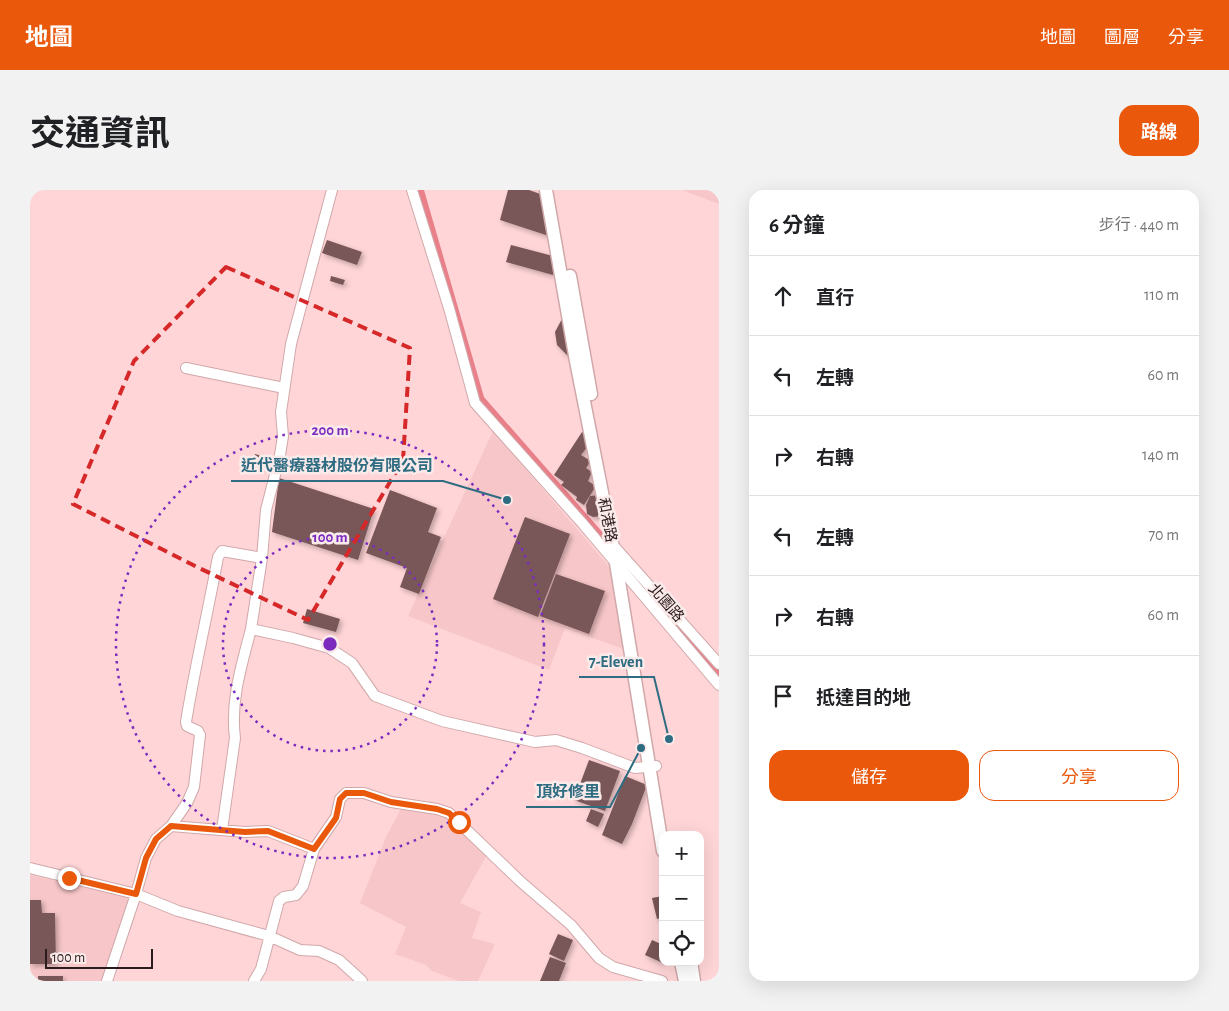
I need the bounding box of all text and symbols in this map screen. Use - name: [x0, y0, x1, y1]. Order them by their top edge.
- text: 地圖: [25, 26, 73, 50]
- text: 地圖: [1040, 29, 1076, 47]
- text: 圖層: [1104, 29, 1140, 47]
- text: 分享: [1168, 29, 1204, 47]
- button: 路線: [1119, 105, 1199, 156]
- text: 交通資訊: [30, 117, 170, 152]
- text: 6 分鐘: [769, 215, 824, 236]
- text: 步行 · 440 m: [1099, 217, 1179, 233]
- icon: ahead: [769, 282, 797, 310]
- text: 110 m: [1144, 287, 1179, 303]
- text: 直行: [816, 289, 854, 308]
- icon: left: [769, 362, 797, 390]
- text: 60 m: [1148, 367, 1179, 383]
- text: 左轉: [816, 369, 854, 388]
- text: 200 m: [311, 423, 349, 438]
- icon: right: [769, 442, 797, 470]
- text: 140 m: [1142, 447, 1179, 463]
- text: 右轉: [816, 449, 854, 468]
- callout: 近代醫療器材股份有限公司: [231, 450, 443, 481]
- text: 近代醫療器材股份有限公司: [241, 456, 433, 474]
- street label: 和港路: [595, 496, 620, 544]
- icon: left: [769, 522, 797, 550]
- text: 70 m: [1148, 527, 1179, 543]
- text: 左轉: [816, 529, 854, 548]
- text: 100 m: [312, 530, 348, 545]
- street label: 北園路: [646, 580, 688, 625]
- icon: right: [769, 602, 797, 630]
- text: 60 m: [1148, 607, 1179, 623]
- text: 右轉: [816, 609, 854, 628]
- centre of rings: [321, 635, 339, 653]
- callout: 7-Eleven: [579, 646, 654, 677]
- text: 7-Eleven: [589, 654, 643, 670]
- icon: arrive: [769, 682, 797, 710]
- text: 抵達目的地: [816, 689, 911, 708]
- button: 儲存: [769, 750, 969, 801]
- button: 分享: [979, 750, 1179, 801]
- callout: 頂好修里: [526, 776, 610, 807]
- text: 頂好修里: [536, 782, 600, 800]
- route start: [448, 811, 471, 834]
- map controls: [659, 831, 704, 966]
- button: +: [659, 831, 704, 876]
- route end: [58, 867, 81, 890]
- button: −: [659, 876, 704, 921]
- button: locate: [659, 921, 704, 966]
- scale bar: [45, 946, 152, 969]
- text: 100 m: [52, 951, 85, 965]

